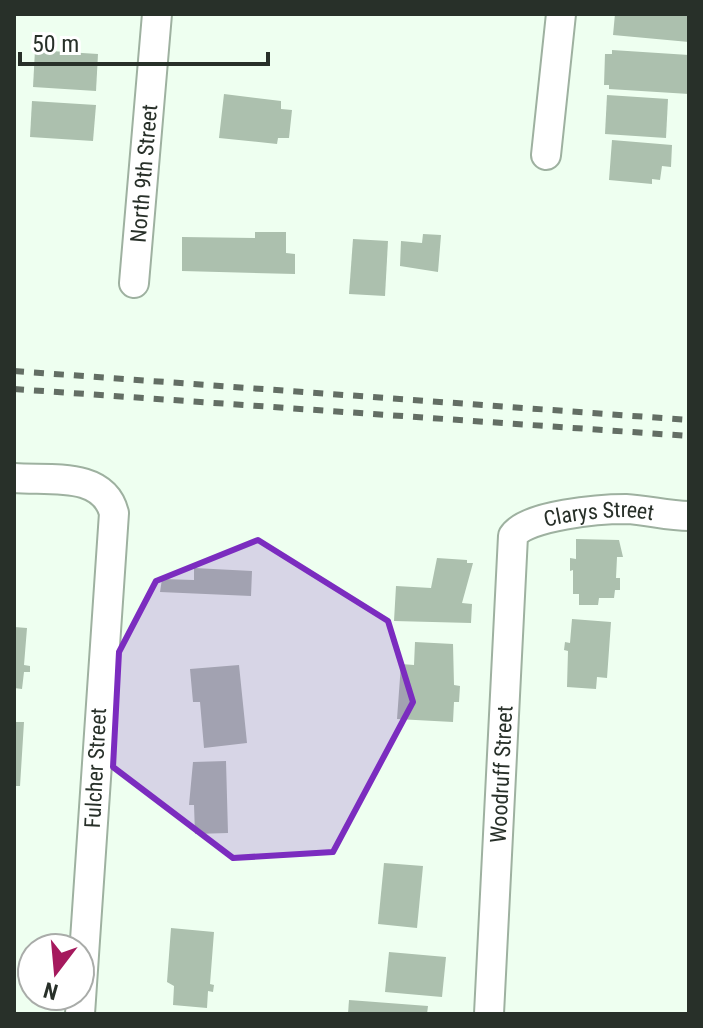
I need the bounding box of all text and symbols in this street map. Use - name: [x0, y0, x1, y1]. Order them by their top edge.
- scale bar: [20, 16, 268, 66]
- text: 50 m: [32, 30, 79, 58]
- street label: North 9th Street: [126, 103, 162, 244]
- street label: Clarys Street: [541, 497, 656, 532]
- street label: Woodruff Street: [486, 705, 517, 844]
- street label: Fulcher Street: [80, 707, 111, 829]
- north arrow: [16, 932, 96, 1012]
- text: N: [41, 977, 61, 1005]

